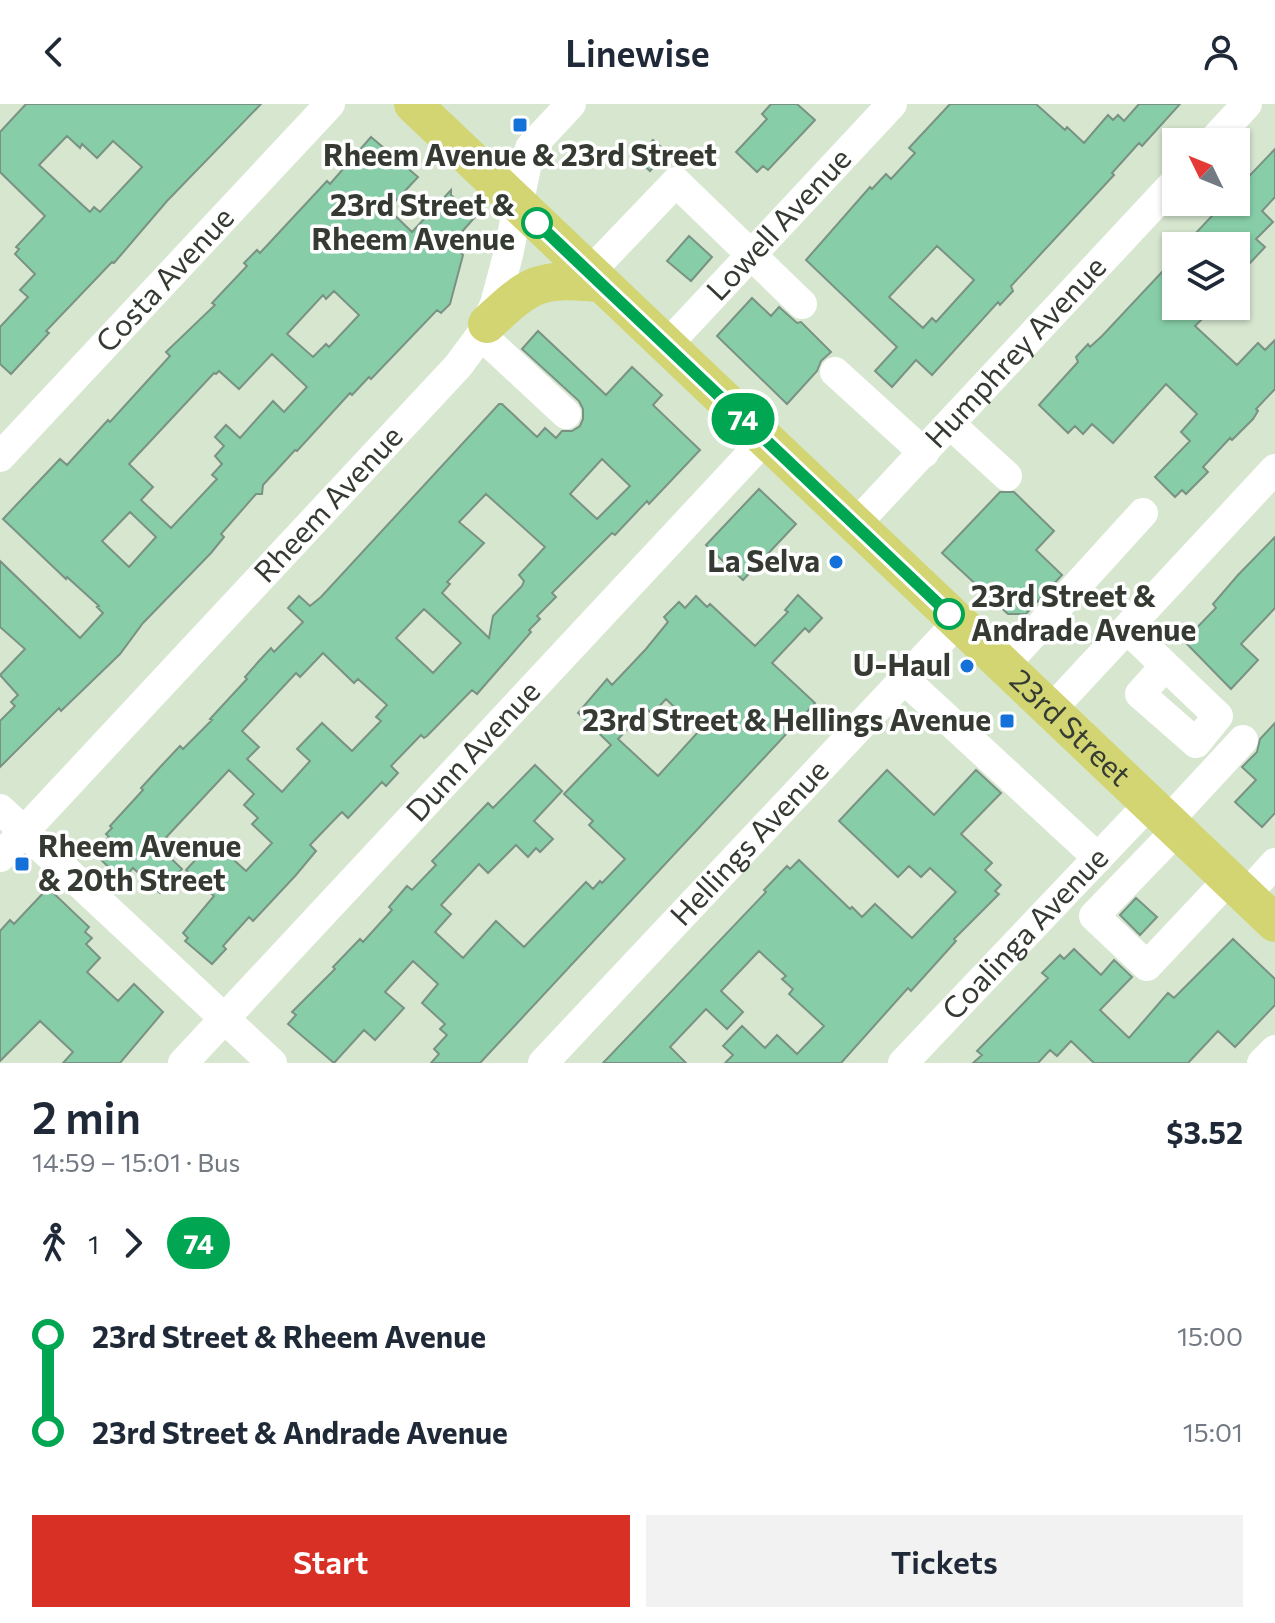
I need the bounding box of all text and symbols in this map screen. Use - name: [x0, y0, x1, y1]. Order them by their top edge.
- icon: back: [32, 30, 76, 74]
- text: Linewise: [565, 30, 710, 74]
- icon: person: [1199, 30, 1243, 74]
- marker: Rheem Avenue & 23rd Street: [511, 116, 529, 134]
- north arrow: [1162, 128, 1250, 216]
- map controls: [1162, 128, 1250, 320]
- place label: Rheem Avenue & 23rd Street: [323, 135, 717, 172]
- street label: Lowell Avenue: [697, 139, 858, 307]
- place label: 23rd Street & Rheem Avenue: [312, 185, 515, 256]
- street label: Costa Avenue: [87, 198, 240, 359]
- marker: 23rd Street & Rheem Avenue: [522, 208, 552, 238]
- button: layers: [1162, 232, 1250, 320]
- street label: Humphrey Avenue: [916, 247, 1113, 454]
- line badge: 74: [707, 393, 779, 445]
- text: 74: [728, 402, 758, 436]
- street label: Rheem Avenue: [245, 417, 409, 589]
- place label: La Selva: [707, 541, 820, 578]
- marker: La Selva: [827, 553, 845, 571]
- place label: 23rd Street & Andrade Avenue: [971, 576, 1196, 647]
- marker: 23rd Street & Andrade Avenue: [934, 599, 964, 629]
- place label: U-Haul: [853, 645, 951, 682]
- marker: U-Haul: [958, 657, 976, 675]
- street label: 23rd Street: [1003, 660, 1140, 792]
- street label: Dunn Avenue: [397, 672, 546, 828]
- place label: 23rd Street & Hellings Avenue: [582, 700, 991, 737]
- marker: 23rd Street & Hellings Avenue: [998, 712, 1016, 730]
- street label: Hellings Avenue: [661, 751, 835, 932]
- place label: Rheem Avenue & 20th Street: [38, 826, 241, 897]
- street label: Coalinga Avenue: [933, 838, 1114, 1026]
- marker: Rheem Avenue & 20th Street: [13, 855, 31, 873]
- text: 2 min: [32, 1089, 141, 1143]
- text: $3.52: [1166, 1113, 1243, 1150]
- text: 14:59 – 15:01 · Bus: [32, 1146, 240, 1177]
- icon: walk: [32, 1221, 76, 1265]
- icon: forward: [111, 1221, 155, 1265]
- text: 74: [183, 1226, 214, 1260]
- text: 1: [88, 1228, 99, 1259]
- text: 23rd Street & Rheem Avenue: [92, 1317, 486, 1354]
- text: 15:00: [1177, 1320, 1243, 1351]
- text: 23rd Street & Andrade Avenue: [92, 1413, 508, 1450]
- text: 15:01: [1183, 1416, 1243, 1447]
- button: Start: [32, 1515, 630, 1607]
- button: Tickets: [646, 1515, 1243, 1607]

